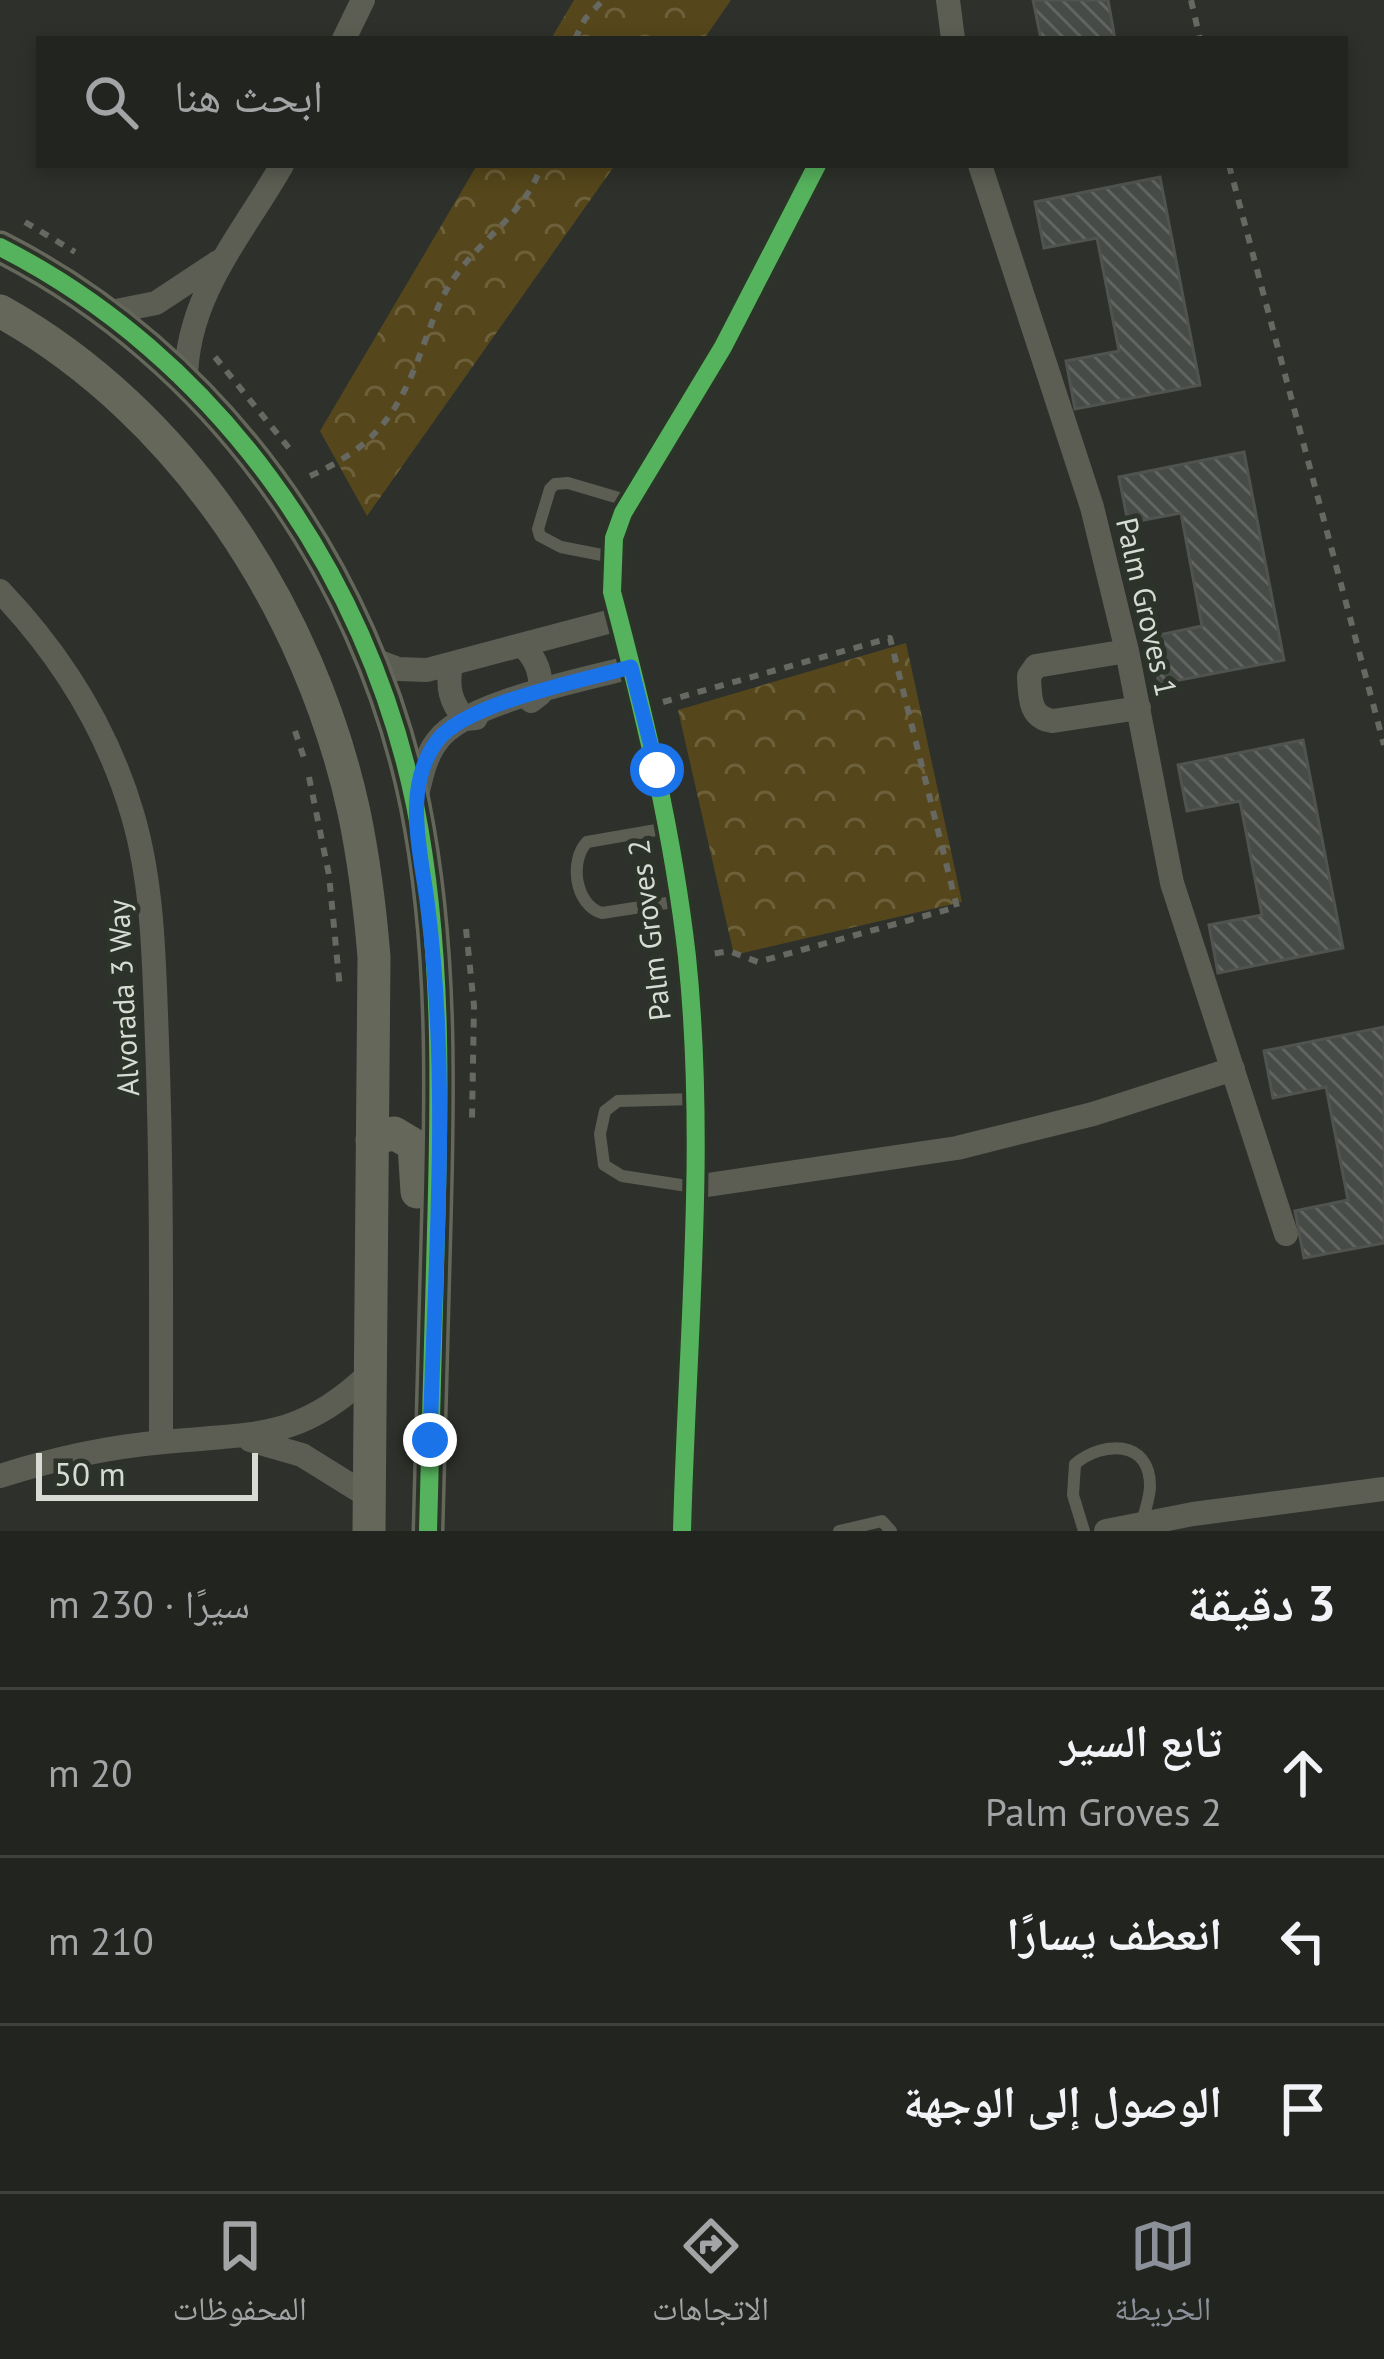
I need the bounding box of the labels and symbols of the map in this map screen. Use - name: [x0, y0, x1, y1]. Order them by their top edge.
- street label: Palm Groves 1: [1108, 513, 1187, 700]
- route start: [630, 743, 684, 797]
- street label: Palm Groves 2: [618, 837, 679, 1023]
- street label: Alvorada 3 Way: [98, 899, 147, 1097]
- route end: [403, 1413, 457, 1467]
- scale bar: [36, 1447, 258, 1500]

